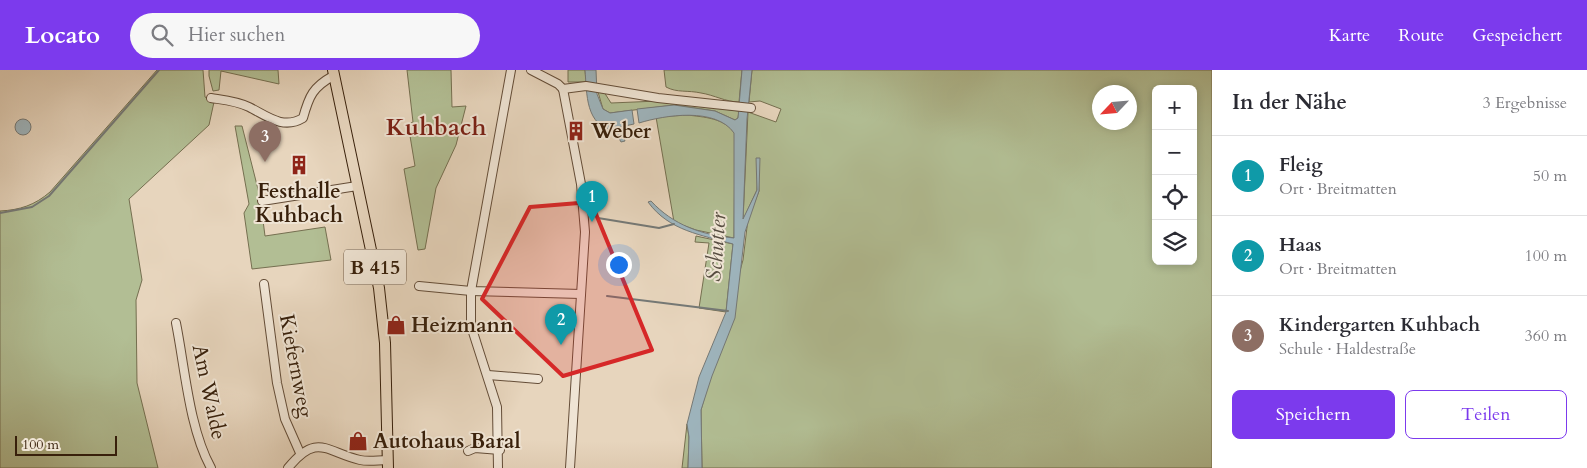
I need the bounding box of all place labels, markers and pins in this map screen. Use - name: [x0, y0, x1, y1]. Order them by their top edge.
- place label: Weber: [590, 117, 652, 146]
- building icon: Weber: [565, 120, 587, 142]
- pin: 3: [249, 121, 281, 162]
- building icon: Festhalle Kuhbach: [288, 154, 310, 176]
- place label: Festhalle Kuhbach: [255, 177, 343, 230]
- pin: 1: [576, 181, 608, 222]
- pin: 2: [545, 304, 577, 345]
- place label: Heizmann: [411, 311, 514, 340]
- shop icon: Heizmann: [385, 314, 407, 336]
- place label: Autohaus Baral: [373, 427, 521, 456]
- shop icon: Autohaus Baral: [347, 430, 369, 452]

